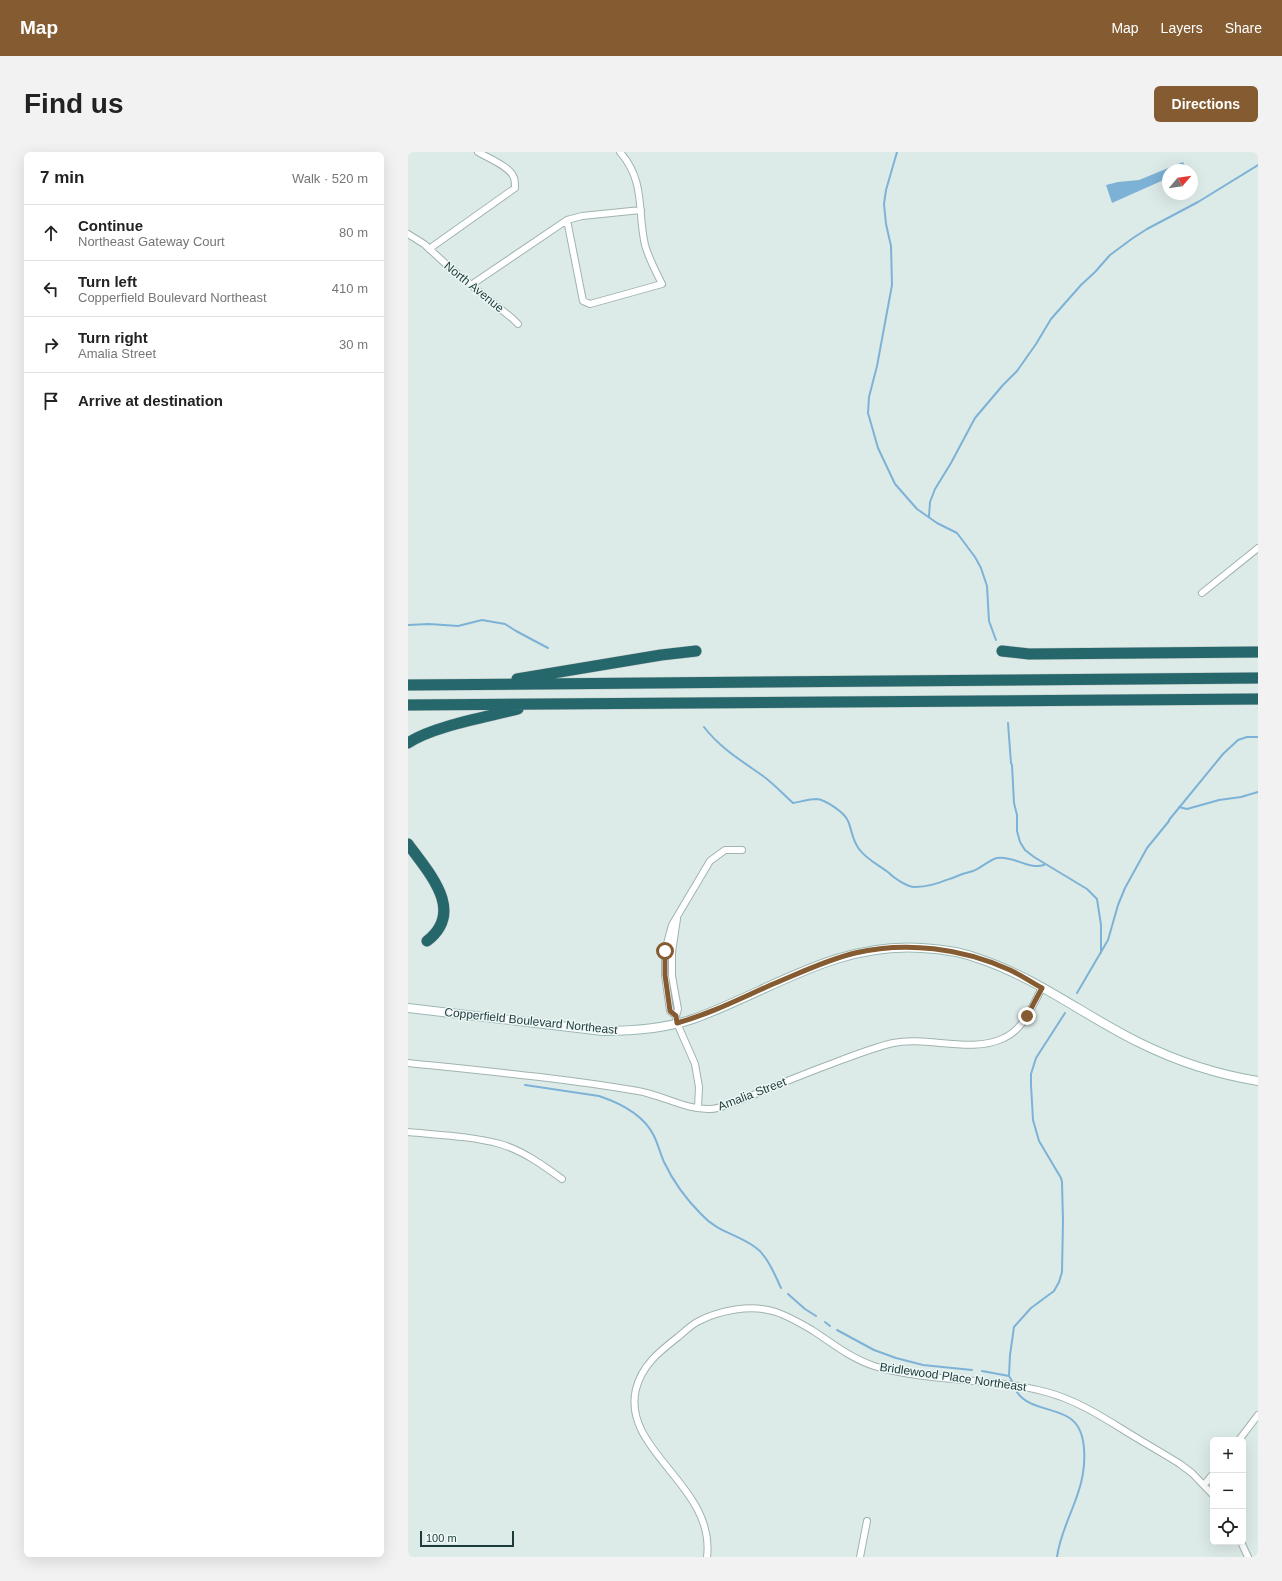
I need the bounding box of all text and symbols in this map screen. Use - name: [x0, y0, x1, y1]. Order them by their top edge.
- text: Map: [20, 17, 58, 38]
- text: Map: [1111, 20, 1139, 36]
- text: Layers: [1161, 20, 1203, 36]
- text: Share: [1225, 20, 1262, 36]
- button: Directions: [1154, 86, 1258, 122]
- text: Find us: [24, 88, 124, 119]
- north arrow: [1162, 164, 1198, 200]
- text: 7 min: [40, 168, 84, 187]
- text: Walk · 520 m: [292, 171, 368, 186]
- text: Continue: [78, 217, 143, 234]
- icon: ahead: [40, 222, 62, 244]
- text: 80 m: [339, 225, 368, 240]
- text: Northeast Gateway Court: [78, 234, 225, 249]
- street label: North Avenue: [441, 259, 507, 315]
- text: Turn left: [78, 273, 137, 290]
- icon: left: [40, 278, 62, 300]
- text: 410 m: [332, 281, 368, 296]
- text: Copperfield Boulevard Northeast: [78, 290, 267, 305]
- text: Turn right: [78, 329, 148, 346]
- icon: right: [40, 334, 62, 356]
- text: 30 m: [339, 337, 368, 352]
- text: Amalia Street: [78, 346, 156, 361]
- icon: arrive: [40, 390, 62, 412]
- text: Arrive at destination: [78, 392, 223, 409]
- route start: [656, 942, 674, 960]
- street label: Copperfield Boulevard Northeast: [444, 1005, 619, 1037]
- route end: [1018, 1007, 1036, 1025]
- street label: Amalia Street: [716, 1074, 789, 1113]
- street label: Bridlewood Place Northeast: [879, 1360, 1028, 1394]
- map controls: [1210, 1437, 1246, 1545]
- button: +: [1210, 1437, 1246, 1473]
- button: −: [1210, 1473, 1246, 1509]
- button: locate: [1210, 1509, 1246, 1545]
- scale bar: [420, 1529, 514, 1548]
- text: 100 m: [426, 1532, 457, 1544]

